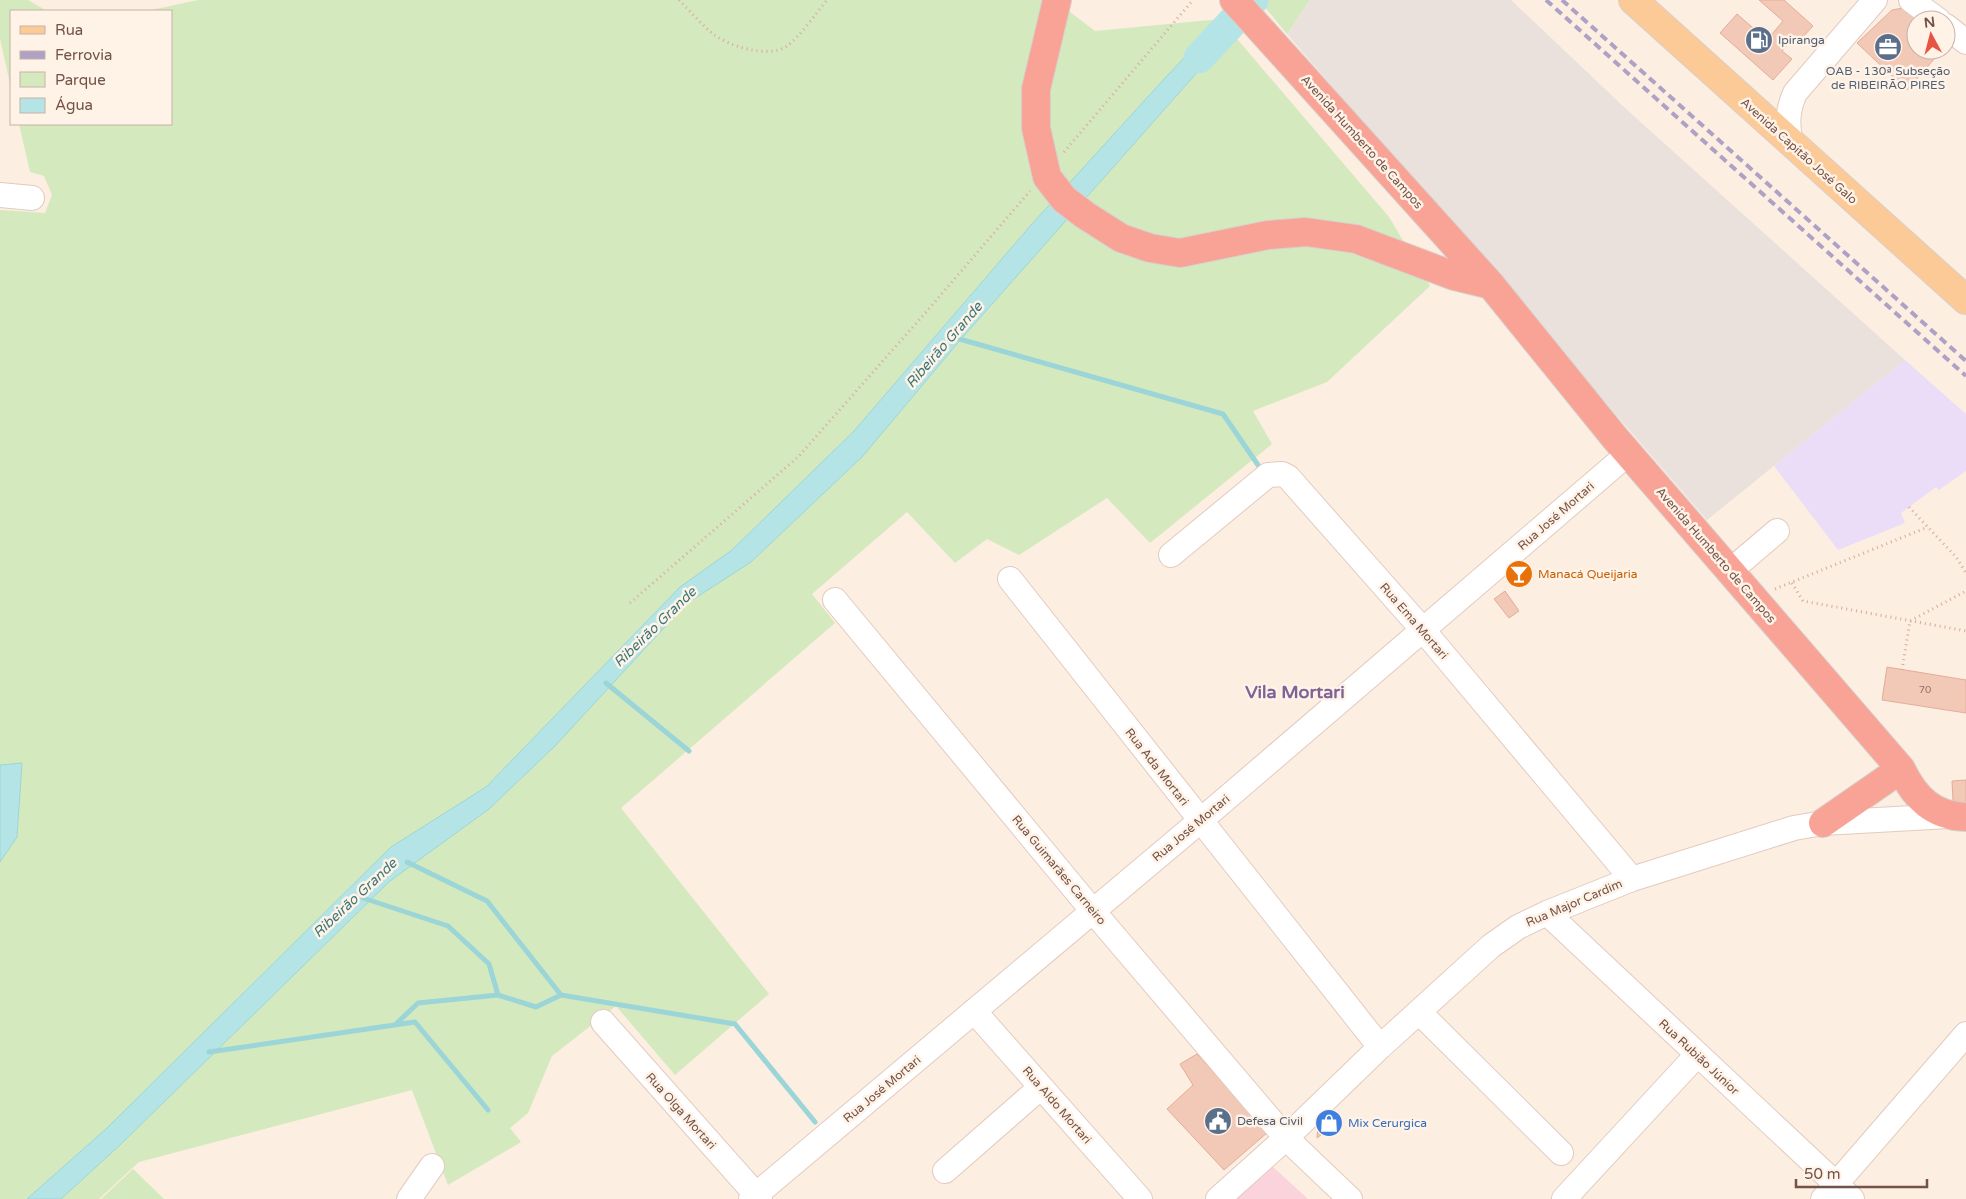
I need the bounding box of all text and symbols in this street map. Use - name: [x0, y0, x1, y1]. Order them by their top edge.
- legend: [10, 10, 172, 125]
- north arrow: [1906, 10, 1956, 60]
- text: N: [1923, 13, 1936, 32]
- text: Rua: [55, 21, 83, 39]
- fuel station icon: Ipiranga: [1744, 25, 1774, 55]
- office icon: OAB - 130ª Subseção de RIBEIRÃO PIRES: [1873, 32, 1903, 62]
- place label: Ipiranga: [1778, 33, 1825, 47]
- text: Ferrovia: [55, 46, 112, 64]
- place label: OAB - 130ª Subseção de RIBEIRÃO PIRES: [1826, 64, 1950, 92]
- text: Parque: [55, 71, 106, 89]
- street label: Avenida Humberto de Campos: [1298, 72, 1426, 212]
- street label: Avenida Capitão José Galo: [1738, 95, 1860, 207]
- text: Água: [55, 96, 93, 114]
- water label: Ribeirão Grande: [902, 298, 987, 391]
- street label: Rua José Mortari: [1515, 479, 1597, 553]
- street label: Avenida Humberto de Campos: [1653, 485, 1779, 626]
- bar icon: Manacá Queijaria: [1504, 559, 1534, 589]
- place label: Manacá Queijaria: [1538, 567, 1638, 581]
- street label: Rua Ema Mortari: [1377, 580, 1451, 662]
- water label: Ribeirão Grande: [610, 583, 701, 671]
- district label: Vila Mortari: [1245, 681, 1345, 703]
- house number: 70: [1919, 684, 1931, 696]
- street label: Rua Ada Mortari: [1122, 726, 1192, 808]
- street label: Rua José Mortari: [1150, 792, 1232, 864]
- street label: Rua Guimarães Carneiro: [1009, 813, 1109, 927]
- water label: Ribeirão Grande: [310, 854, 401, 941]
- street label: Rua Major Cardim: [1524, 876, 1624, 930]
- street label: Rua Rubião Júnior: [1656, 1016, 1742, 1098]
- street label: Rua José Mortari: [841, 1053, 923, 1125]
- street label: Rua Aldo Mortari: [1020, 1063, 1094, 1147]
- street label: Rua Olga Mortari: [643, 1070, 719, 1152]
- public building icon: Defesa Civil: [1203, 1106, 1233, 1136]
- shop icon: Mix Cerurgica: [1314, 1108, 1344, 1138]
- place label: Defesa Civil: [1237, 1114, 1303, 1128]
- place label: Mix Cerurgica: [1348, 1116, 1427, 1130]
- scale bar: [1796, 1156, 1927, 1188]
- text: 50 m: [1804, 1165, 1841, 1183]

